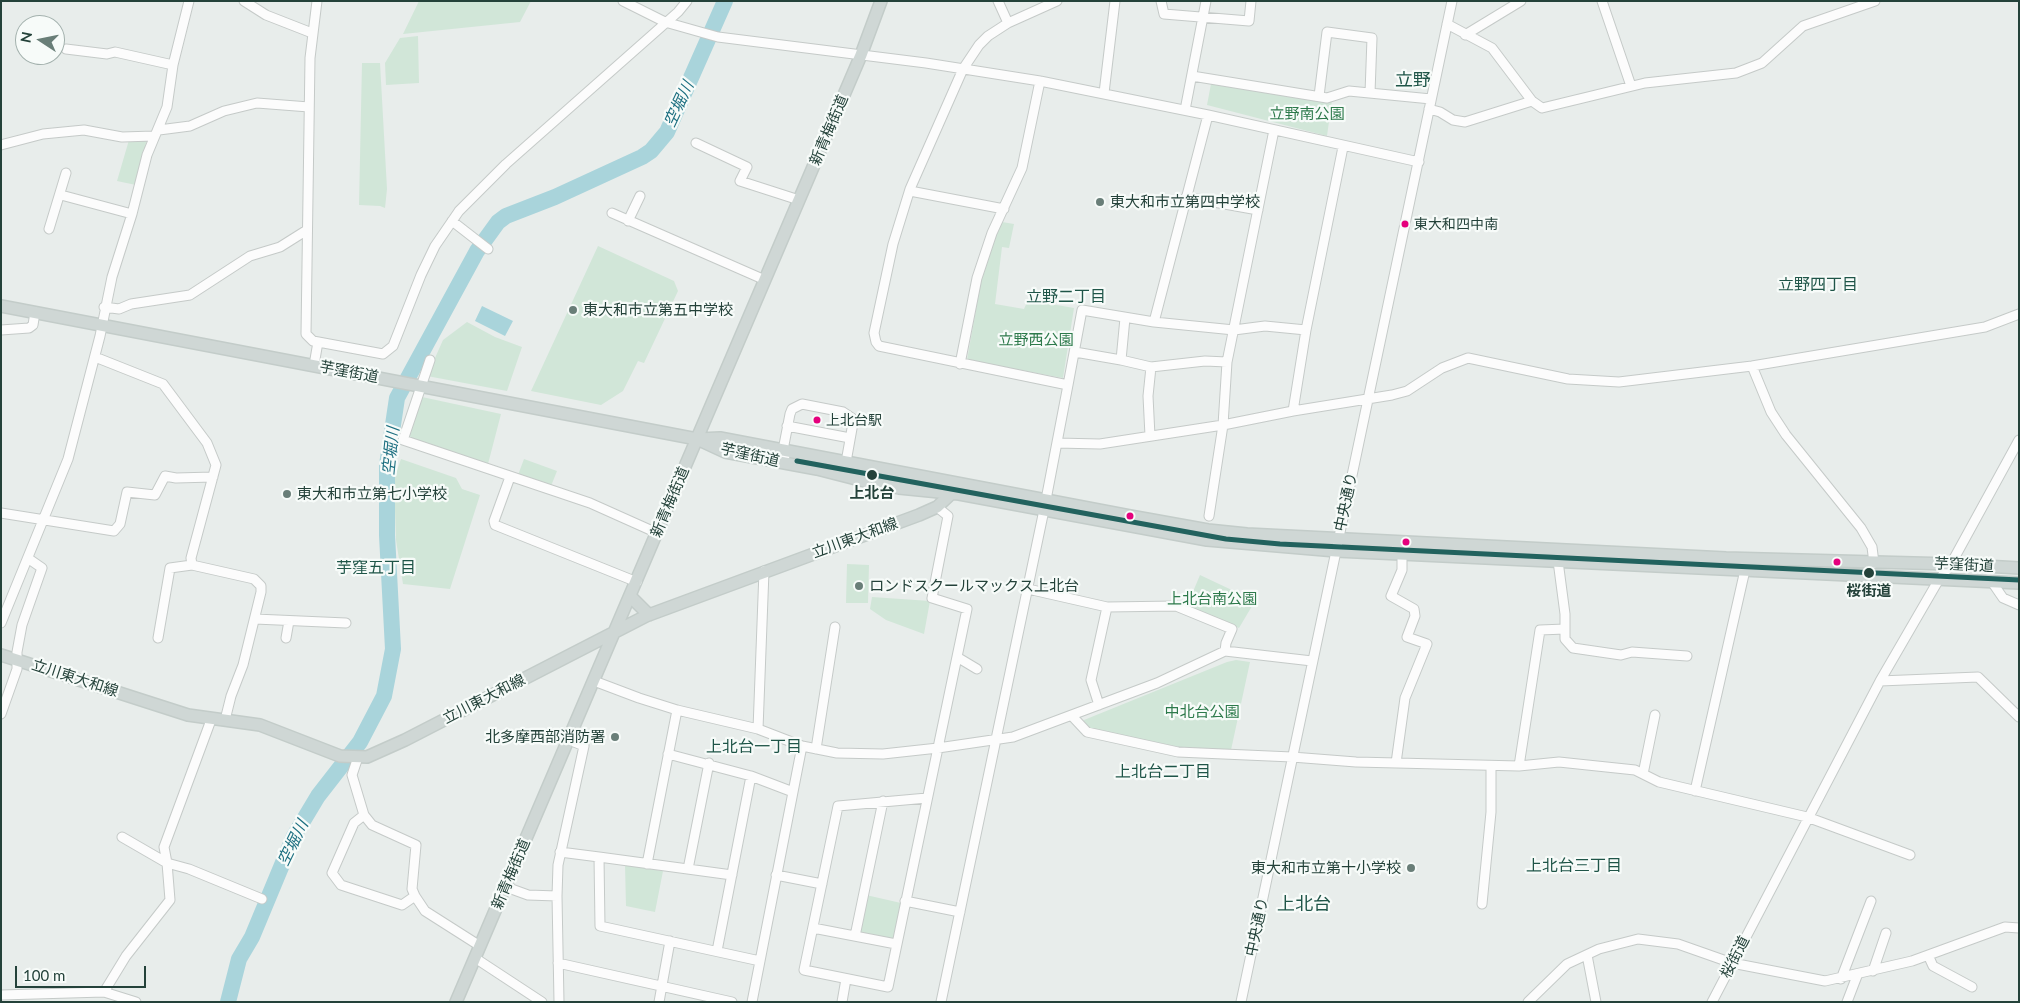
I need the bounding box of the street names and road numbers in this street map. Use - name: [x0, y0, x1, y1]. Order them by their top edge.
- street label: 新青梅街道: [806, 92, 852, 168]
- street label: 芋窪街道: [318, 357, 380, 387]
- street label: 芋窪街道: [719, 439, 781, 471]
- street label: 新青梅街道: [647, 464, 693, 540]
- street label: 中央通り: [1331, 471, 1361, 533]
- street label: 立川東大和線: [810, 514, 900, 562]
- street label: 芋窪街道: [1934, 554, 1994, 576]
- street label: 立川東大和線: [29, 656, 121, 700]
- street label: 立川東大和線: [440, 671, 528, 727]
- street label: 新青梅街道: [488, 836, 534, 912]
- street label: 中央通り: [1242, 896, 1272, 958]
- street label: 桜街道: [1717, 933, 1753, 981]

